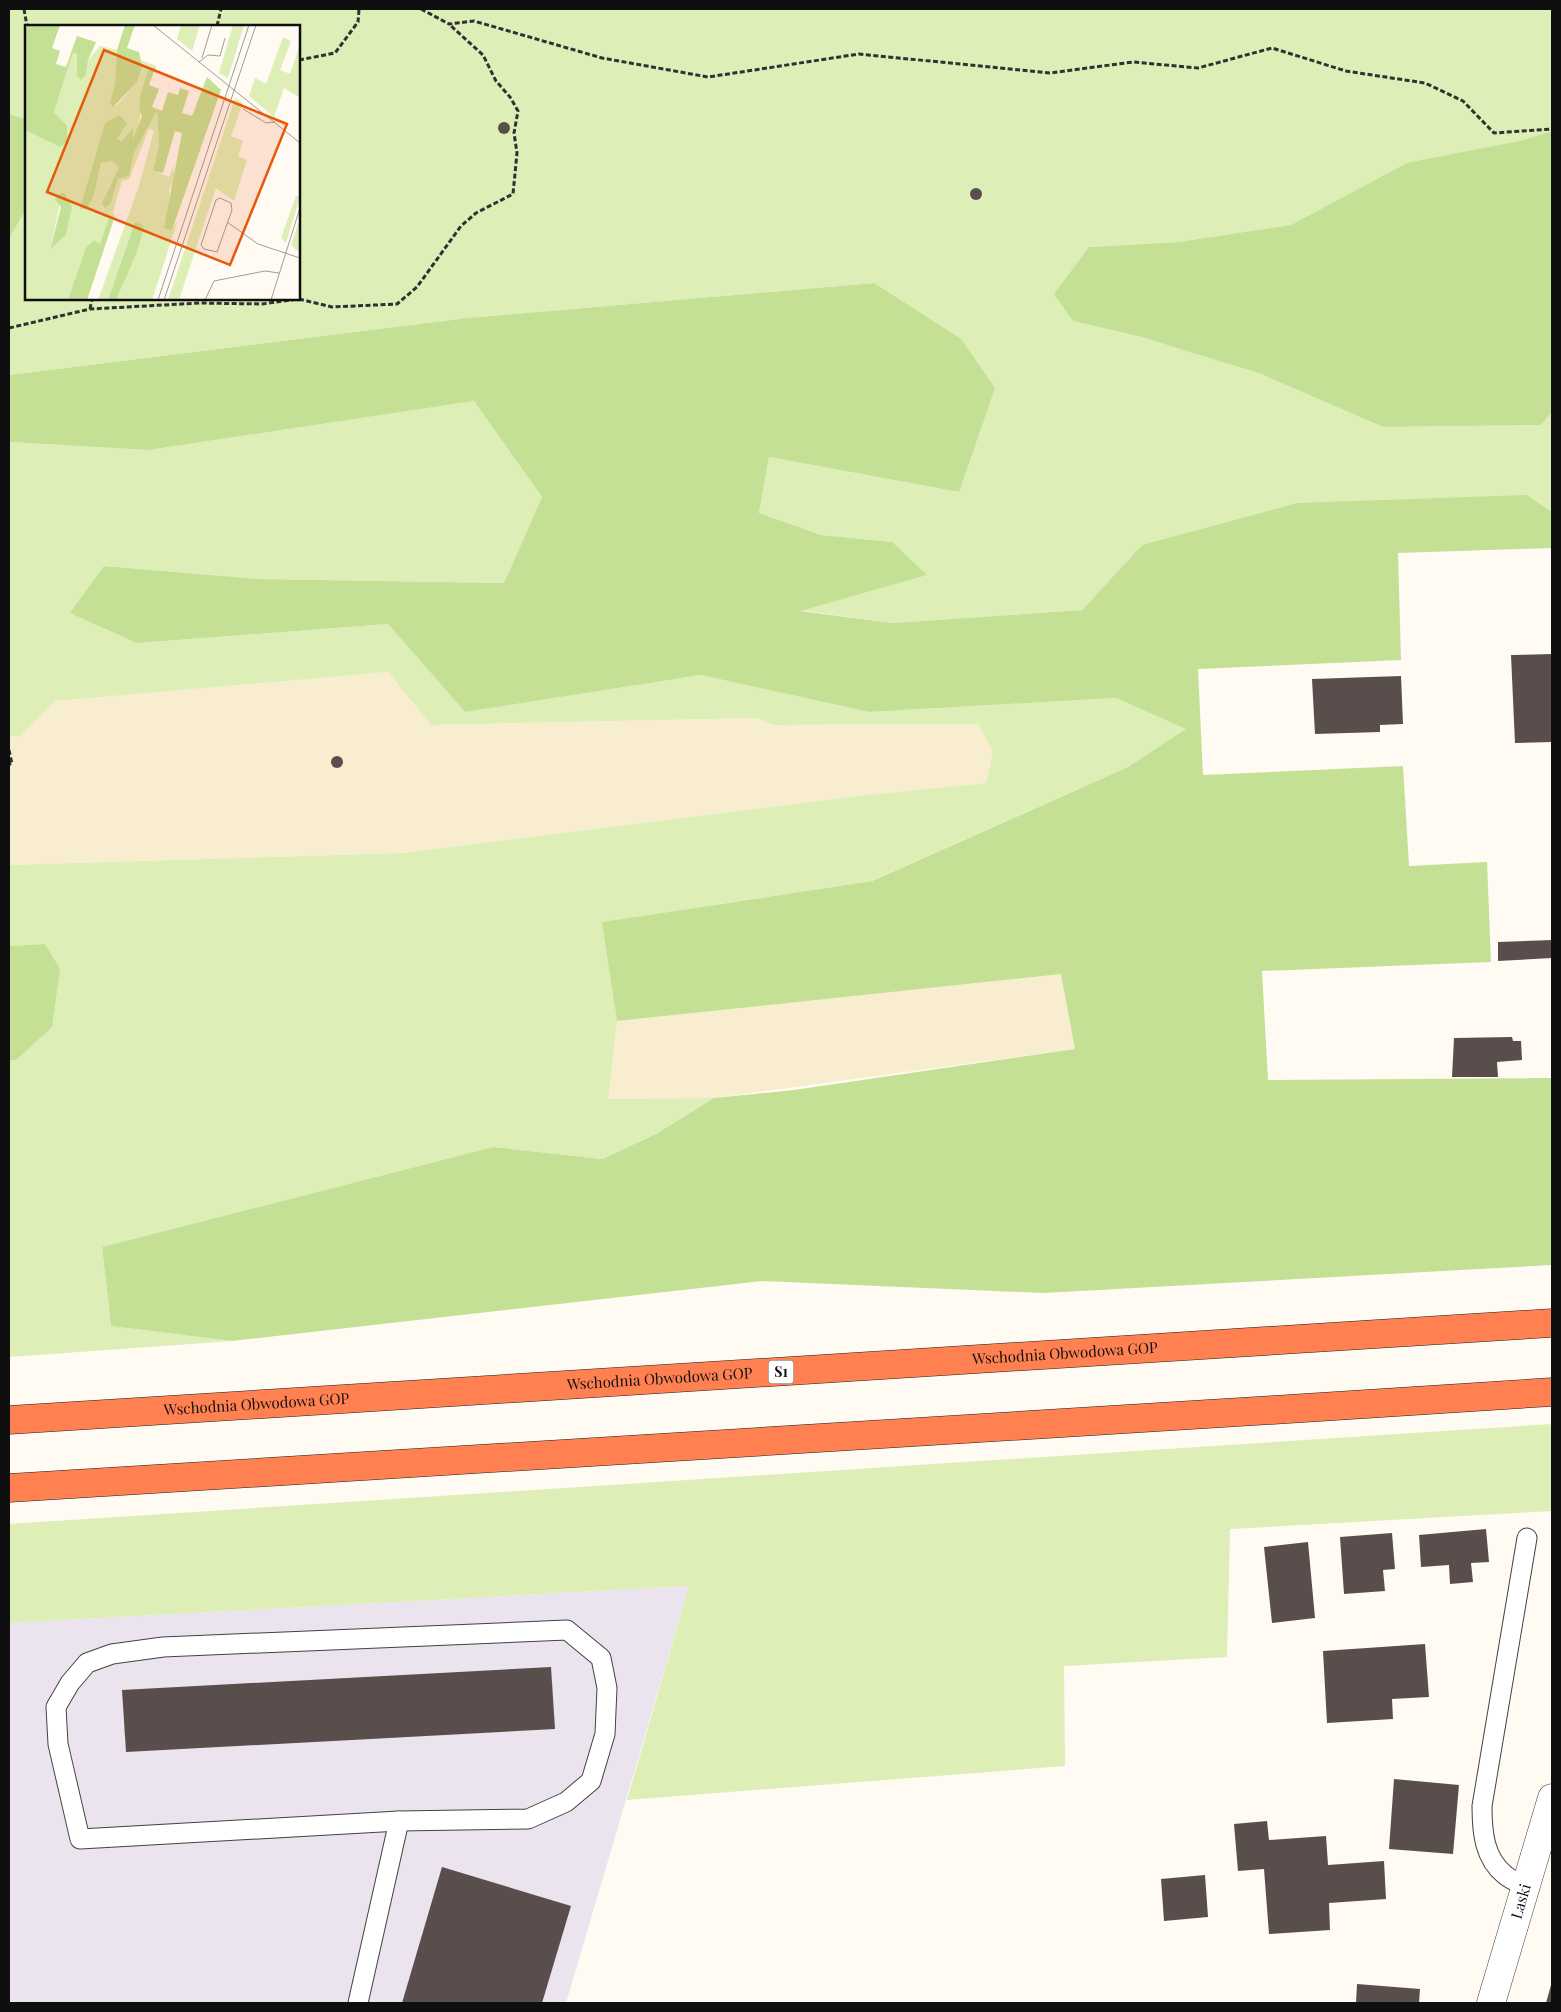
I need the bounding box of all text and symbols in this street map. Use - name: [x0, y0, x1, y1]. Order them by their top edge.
- inset map: [25, 25, 300, 300]
- street label: Wschodnia Obwodowa GOP: [970, 1337, 1158, 1368]
- road number: S1: [768, 1360, 794, 1384]
- street label: Wschodnia Obwodowa GOP: [565, 1362, 753, 1394]
- street label: Wschodnia Obwodowa GOP: [162, 1388, 350, 1419]
- street label: Laski: [1506, 1881, 1535, 1921]

